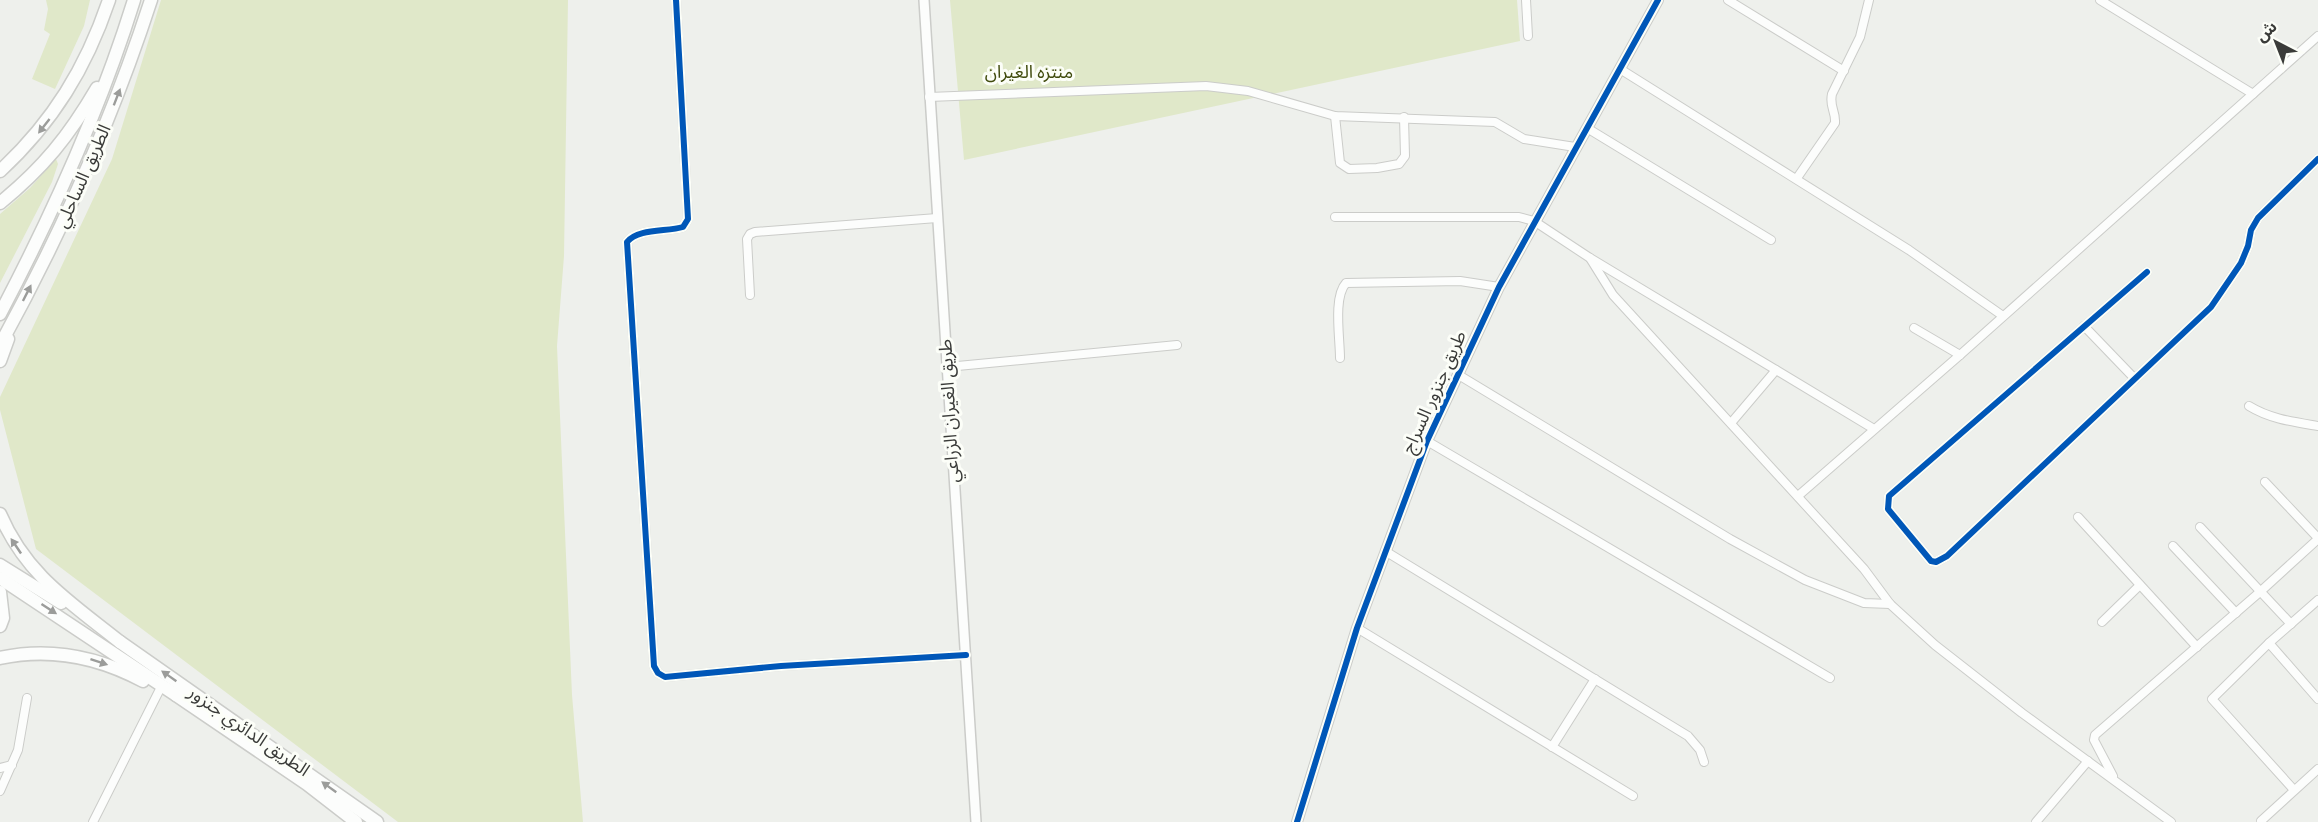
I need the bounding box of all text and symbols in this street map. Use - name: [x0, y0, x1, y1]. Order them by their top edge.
- north arrow: [2246, 12, 2306, 72]
- text: ش: [2252, 17, 2281, 46]
- park label: منتزه الغيران: [985, 61, 1073, 83]
- one-way arrow: [113, 88, 123, 106]
- one-way arrow: [37, 118, 50, 134]
- street label: الطريق الساحلي: [50, 121, 118, 232]
- one-way arrow: [23, 285, 32, 302]
- street label: طريق جنزور السراج: [1397, 327, 1473, 458]
- street label: طريق الغيران الزراعي: [934, 338, 966, 483]
- one-way arrow: [11, 537, 22, 554]
- one-way arrow: [41, 603, 57, 615]
- one-way arrow: [90, 658, 108, 667]
- one-way arrow: [162, 670, 178, 682]
- street label: الطريق الدائري جنزور: [182, 680, 314, 783]
- one-way arrow: [322, 782, 337, 794]

